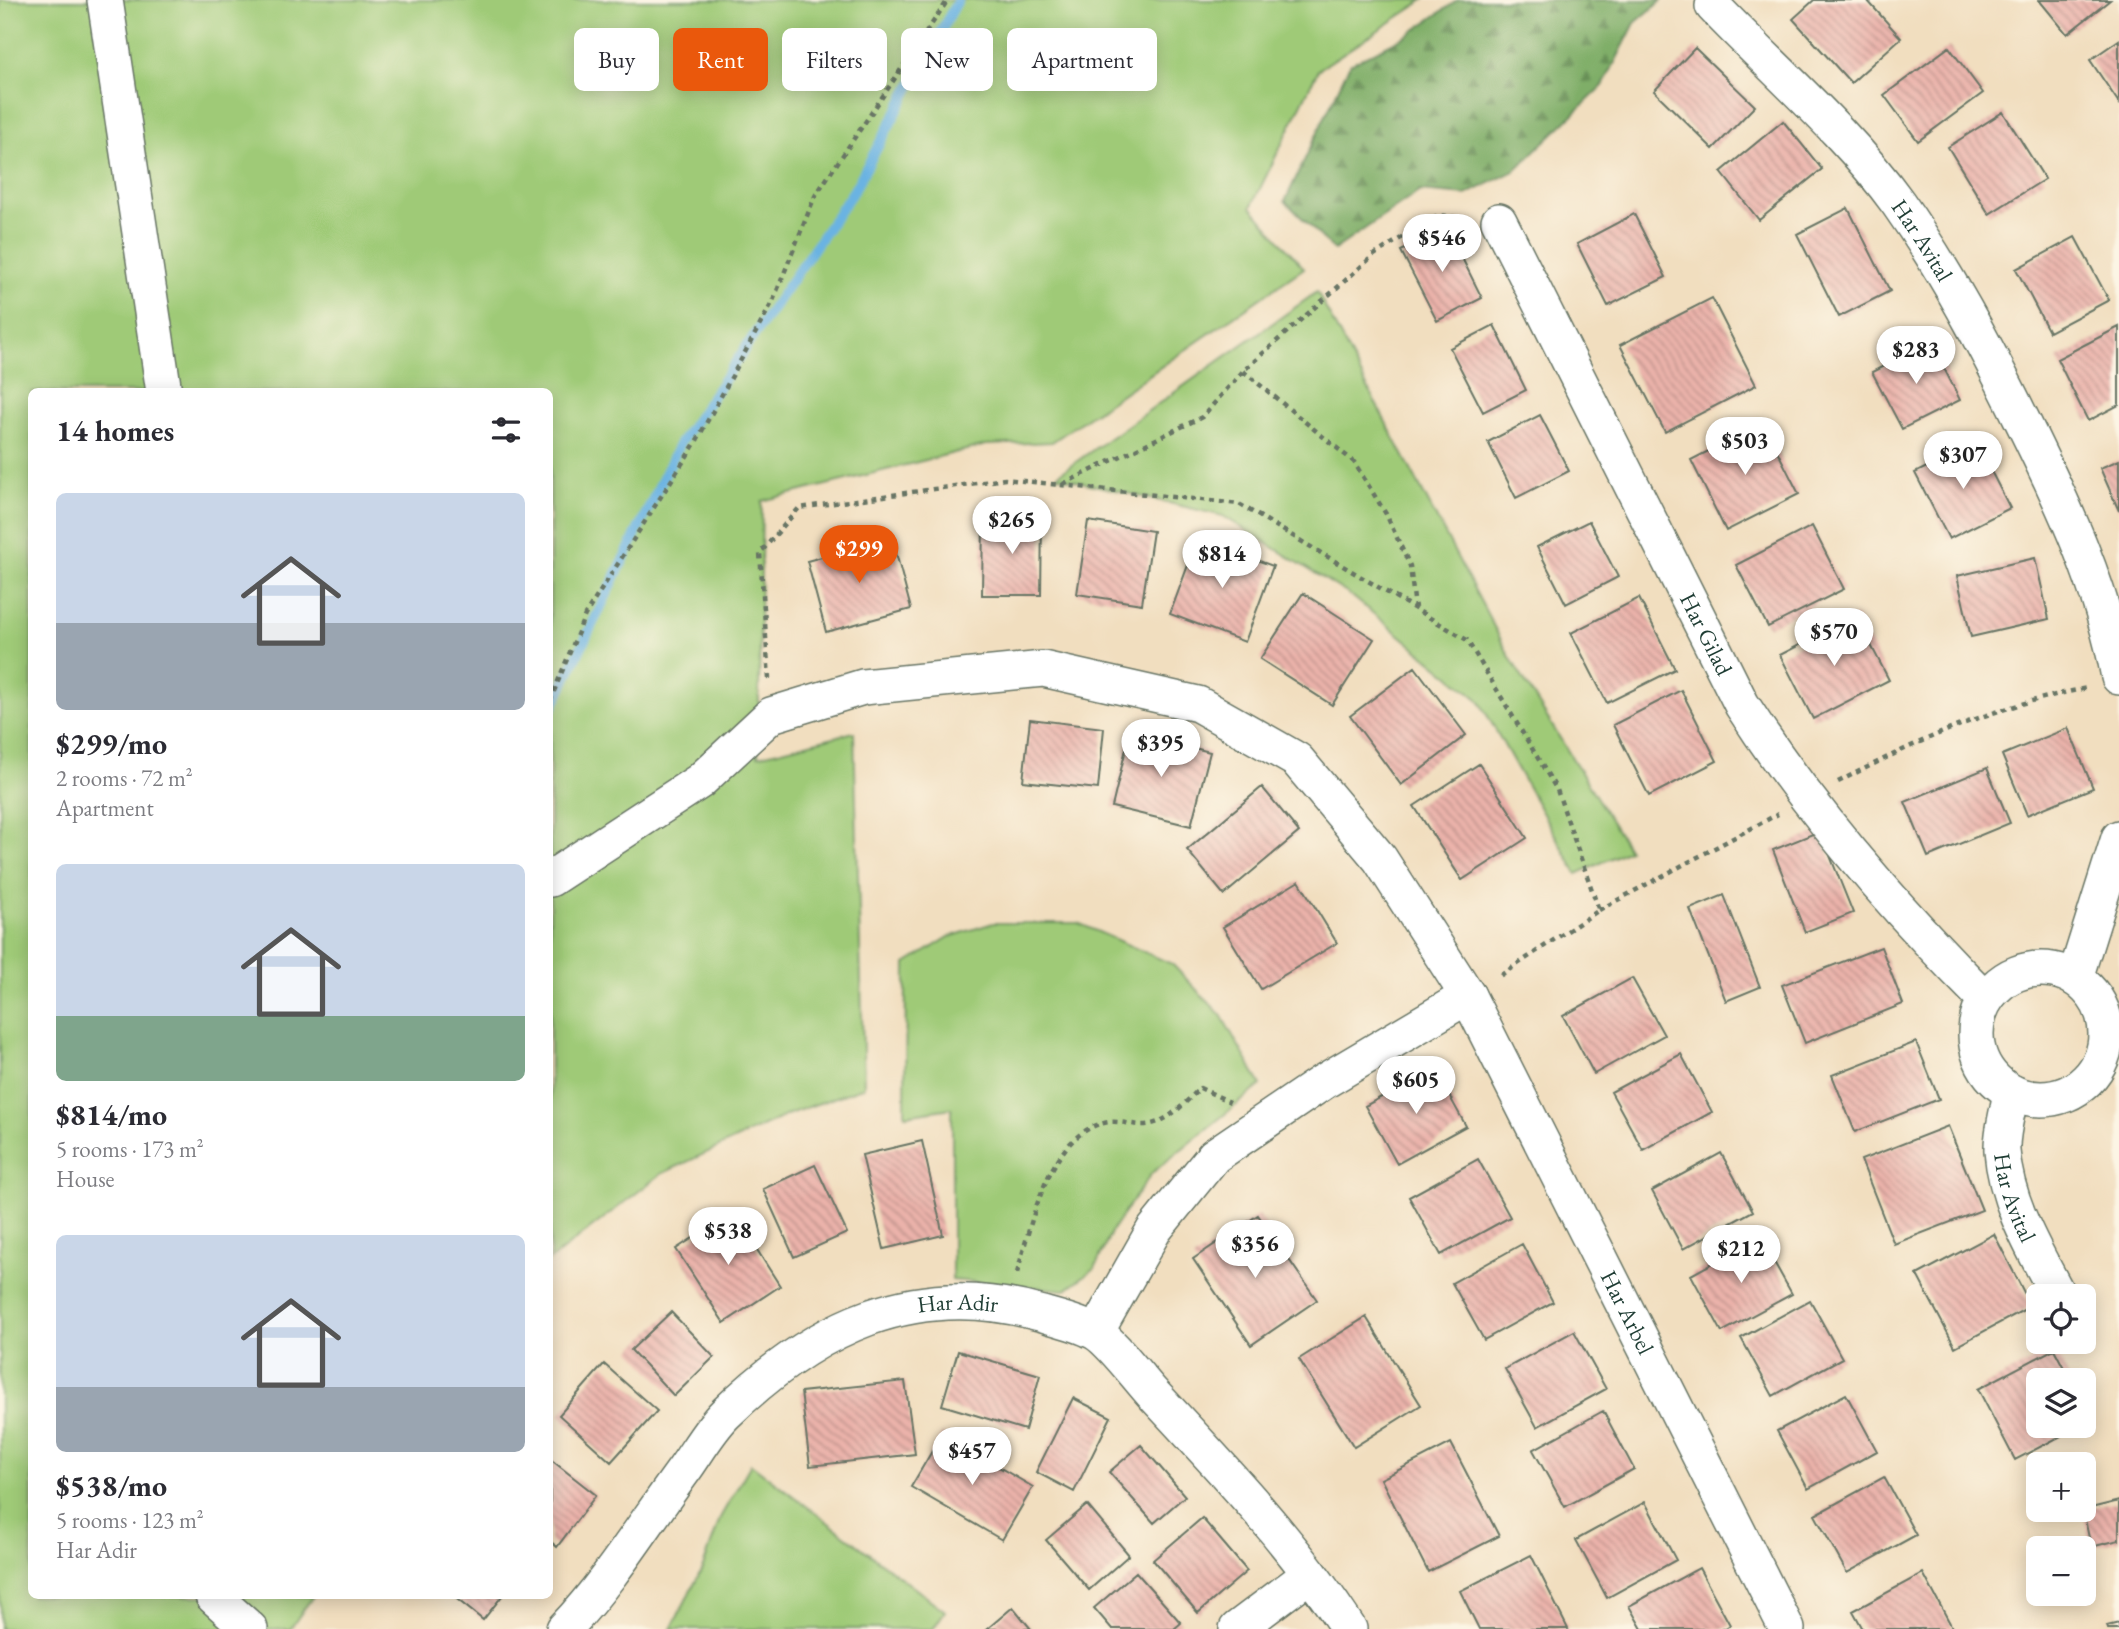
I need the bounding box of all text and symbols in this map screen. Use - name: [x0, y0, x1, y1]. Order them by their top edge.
- chip: Buy: [574, 28, 659, 91]
- chip: Rent: [673, 28, 768, 91]
- chip: Filters: [782, 28, 887, 91]
- chip: New: [901, 28, 993, 91]
- chip: Apartment: [1007, 28, 1157, 91]
- street label: Har Avital: [1885, 193, 1960, 287]
- pin: $546: [1401, 215, 1483, 274]
- text: $546: [1418, 222, 1466, 252]
- pin: $283: [1875, 326, 1957, 386]
- text: $283: [1892, 334, 1940, 364]
- text: 14 homes: [56, 411, 174, 450]
- icon: filters: [487, 411, 525, 449]
- pin: $503: [1704, 418, 1786, 477]
- text: $503: [1721, 425, 1769, 455]
- pin: $307: [1922, 432, 2004, 491]
- text: $307: [1939, 439, 1987, 469]
- pin: $265: [971, 496, 1053, 556]
- text: $265: [988, 504, 1036, 534]
- pin: $299: [818, 526, 900, 585]
- pin: $814: [1181, 530, 1263, 590]
- text: $299: [835, 533, 883, 563]
- icon: home: [228, 538, 354, 664]
- text: $814: [1198, 538, 1246, 568]
- street label: Har Gilad: [1673, 587, 1740, 681]
- pin: $570: [1793, 608, 1875, 668]
- text: $570: [1810, 616, 1858, 646]
- pin: $395: [1120, 720, 1202, 779]
- text: $299/mo: [56, 724, 167, 763]
- text: $395: [1137, 727, 1185, 757]
- text: 2 rooms · 72 m²: [56, 763, 193, 793]
- text: Apartment: [56, 793, 154, 823]
- icon: home: [228, 909, 354, 1035]
- pin: $605: [1375, 1056, 1457, 1116]
- text: $605: [1392, 1064, 1440, 1094]
- text: $814/mo: [56, 1095, 167, 1134]
- text: 5 rooms · 173 m²: [56, 1134, 204, 1164]
- street label: Har Avital: [1987, 1151, 2043, 1247]
- text: House: [56, 1164, 115, 1194]
- pin: $538: [687, 1208, 769, 1267]
- text: $538: [704, 1215, 752, 1245]
- pin: $356: [1214, 1220, 1296, 1280]
- pin: $212: [1700, 1226, 1782, 1285]
- text: $356: [1231, 1228, 1279, 1258]
- text: $212: [1717, 1233, 1765, 1263]
- street label: Har Arbel: [1594, 1265, 1661, 1360]
- icon: home: [228, 1280, 354, 1406]
- map controls: [2026, 1284, 2096, 1606]
- button: locate: [2026, 1284, 2096, 1354]
- street label: Har Adir: [915, 1286, 1000, 1320]
- button: layers: [2026, 1368, 2096, 1438]
- pin: $457: [931, 1428, 1013, 1487]
- text: $457: [948, 1435, 996, 1465]
- button: +: [2026, 1452, 2096, 1522]
- text: $538/mo: [56, 1466, 167, 1505]
- text: 5 rooms · 123 m²: [56, 1505, 204, 1535]
- text: Har Adir: [56, 1535, 137, 1565]
- button: −: [2026, 1536, 2096, 1606]

